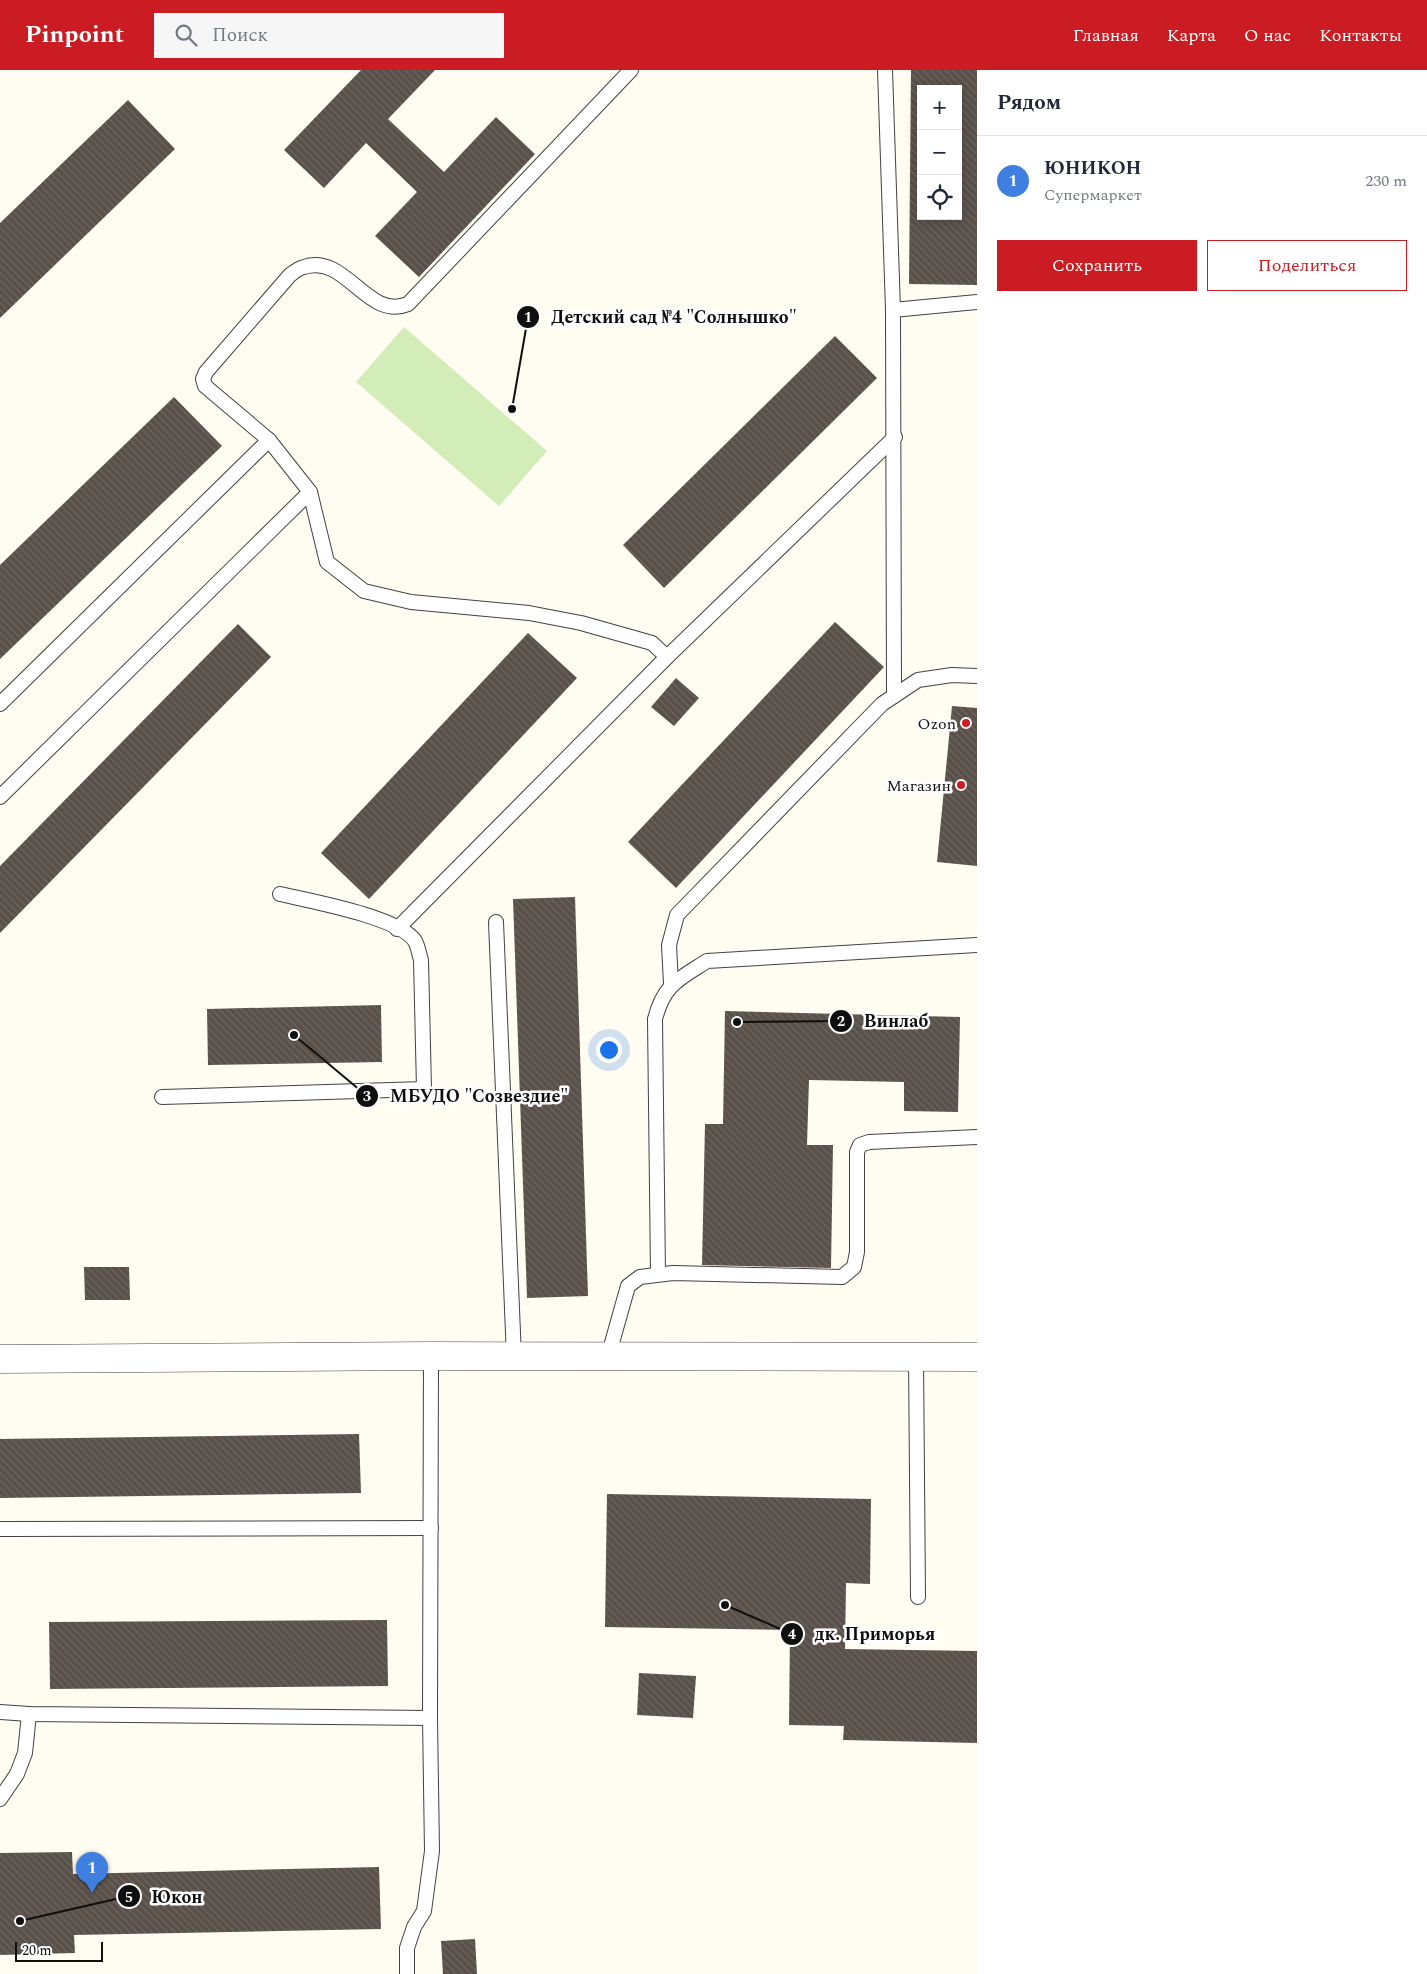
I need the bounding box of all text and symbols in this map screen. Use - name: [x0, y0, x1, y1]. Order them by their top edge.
- search box: [154, 13, 504, 58]
- text: Pinpoint: [25, 17, 124, 53]
- icon: search: [172, 21, 200, 49]
- text: Поиск: [212, 21, 268, 50]
- text: Главная: [1073, 22, 1139, 49]
- text: Карта: [1167, 22, 1216, 49]
- text: О нас: [1244, 22, 1291, 49]
- text: Контакты: [1319, 22, 1402, 49]
- map controls: [917, 85, 962, 220]
- button: +: [917, 85, 962, 130]
- text: Рядом: [997, 87, 1061, 119]
- button: −: [917, 130, 962, 175]
- text: ЮНИКОН: [1044, 154, 1142, 183]
- text: 1: [1009, 169, 1017, 193]
- text: 230 m: [1365, 169, 1407, 193]
- button: locate: [917, 175, 962, 220]
- text: Супермаркет: [1044, 183, 1142, 207]
- button: Сохранить: [997, 240, 1197, 291]
- button: Поделиться: [1207, 240, 1407, 291]
- callout: Детский сад №4 "Солнышко": [516, 300, 806, 333]
- text: Детский сад №4 "Солнышко": [551, 304, 797, 331]
- text: 1: [524, 306, 532, 329]
- place label: Ozon: [918, 712, 956, 736]
- marker: Ozon: [960, 717, 972, 729]
- place label: Магазин: [887, 774, 951, 798]
- marker: Магазин: [955, 779, 967, 791]
- callout: Винлаб: [828, 1005, 938, 1038]
- text: Винлаб: [864, 1008, 928, 1035]
- text: 2: [837, 1010, 845, 1033]
- your location: [596, 1037, 622, 1063]
- callout: МБУДО "Созвездие": [355, 1080, 578, 1113]
- text: МБУДО "Созвездие": [390, 1083, 568, 1110]
- text: 3: [363, 1085, 371, 1108]
- callout: дк. Приморья: [779, 1617, 945, 1650]
- text: дк. Приморья: [815, 1621, 936, 1648]
- text: 4: [788, 1623, 797, 1646]
- pin: 1: [76, 1852, 108, 1893]
- callout: Юкон: [117, 1880, 213, 1913]
- text: Юкон: [151, 1884, 203, 1911]
- text: 5: [125, 1886, 133, 1909]
- scale bar: [15, 1939, 102, 1962]
- text: 20 m: [22, 1940, 52, 1961]

